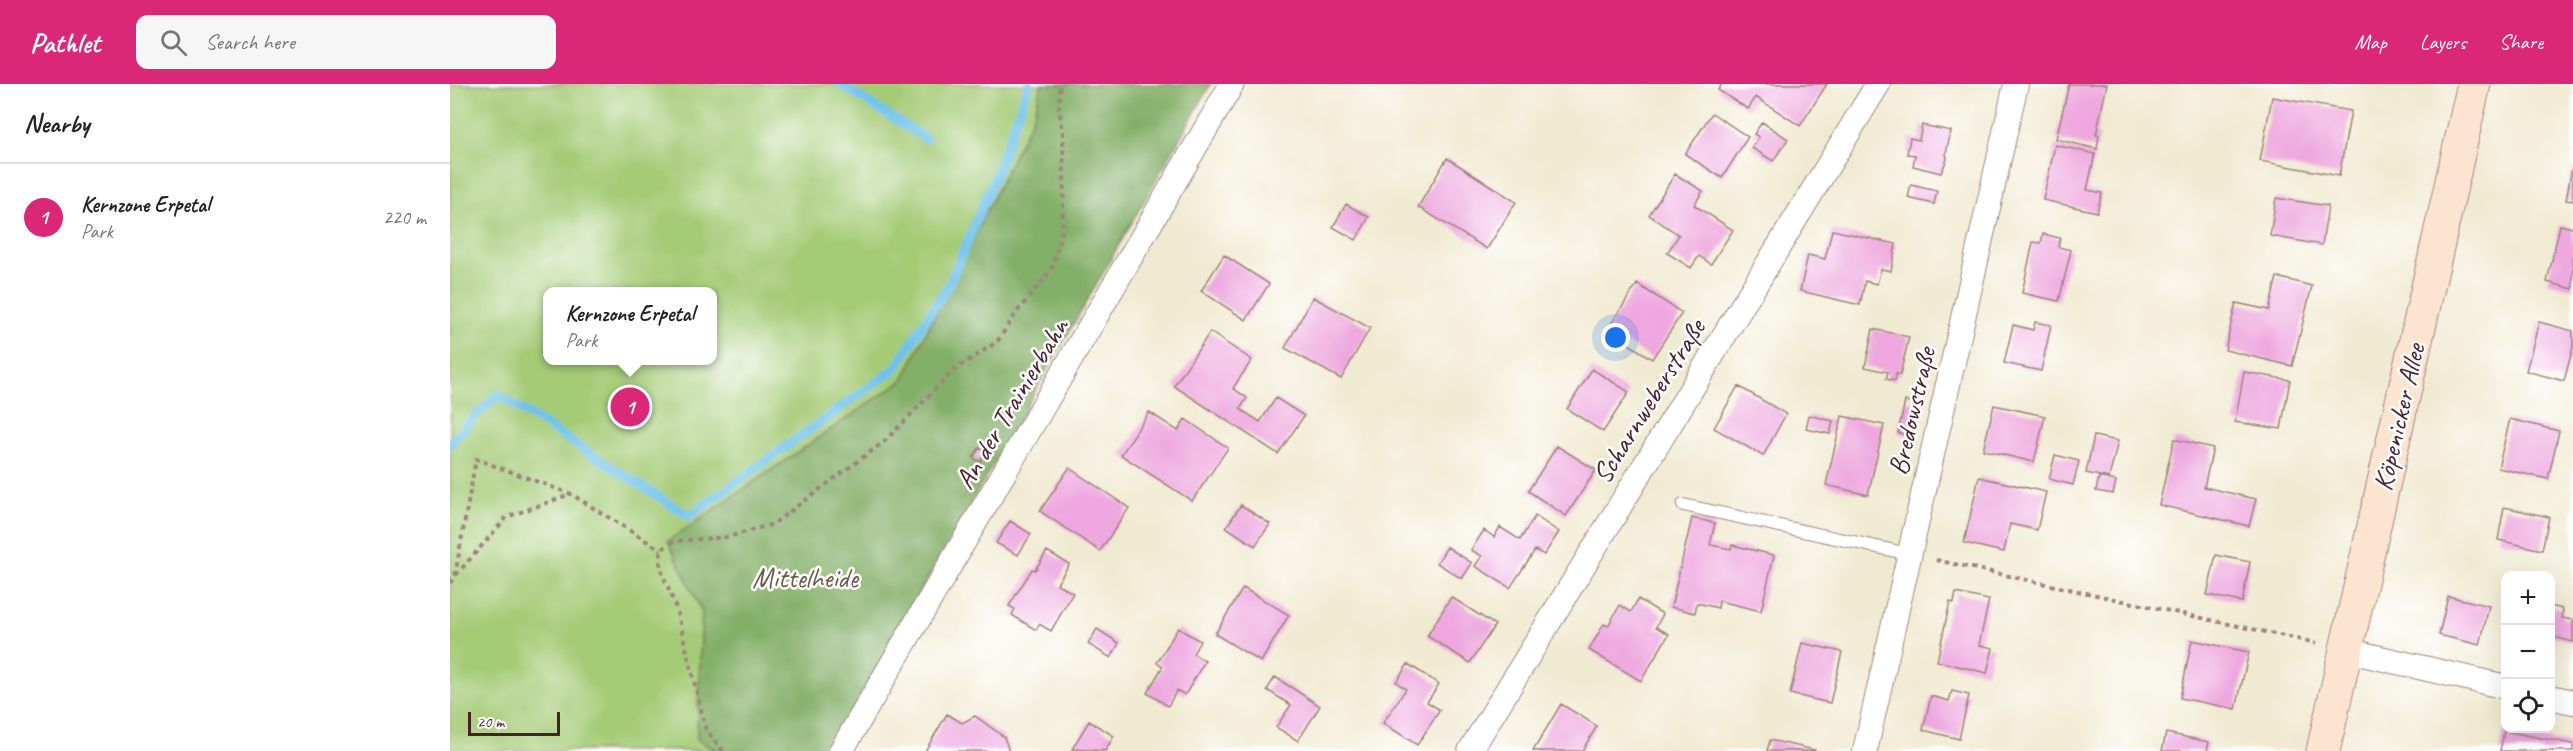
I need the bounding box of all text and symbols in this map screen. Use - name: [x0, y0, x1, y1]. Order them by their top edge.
- search box: [136, 15, 556, 69]
- text: Pathlet: [30, 25, 100, 60]
- icon: search: [157, 26, 190, 59]
- text: Search here: [205, 28, 295, 56]
- text: Map: [2354, 29, 2387, 55]
- text: Layers: [2420, 29, 2466, 55]
- text: Share: [2499, 29, 2543, 55]
- text: Nearby: [24, 107, 89, 140]
- text: Kernzone Erpetal: [81, 191, 210, 219]
- text: 1: [39, 205, 48, 230]
- text: 220 m: [383, 205, 426, 230]
- text: Park: [81, 219, 113, 244]
- popup: [543, 287, 717, 365]
- text: Kernzone Erpetal: [566, 300, 694, 328]
- street label: An der Trainierbahn: [947, 310, 1077, 495]
- street label: Scharnweberstraße: [1584, 311, 1714, 490]
- your location: [1601, 323, 1630, 352]
- text: Park: [566, 328, 597, 353]
- street label: Köpenicker Allee: [2365, 338, 2433, 494]
- street label: Bredowstraße: [1880, 342, 1944, 478]
- pin: 1: [610, 384, 650, 430]
- park label: Mittelheide: [752, 560, 860, 595]
- map controls: [2501, 571, 2555, 733]
- button: +: [2501, 571, 2555, 625]
- button: −: [2501, 625, 2555, 679]
- button: locate: [2501, 679, 2555, 733]
- scale bar: [468, 709, 560, 736]
- text: 20 m: [477, 712, 504, 732]

